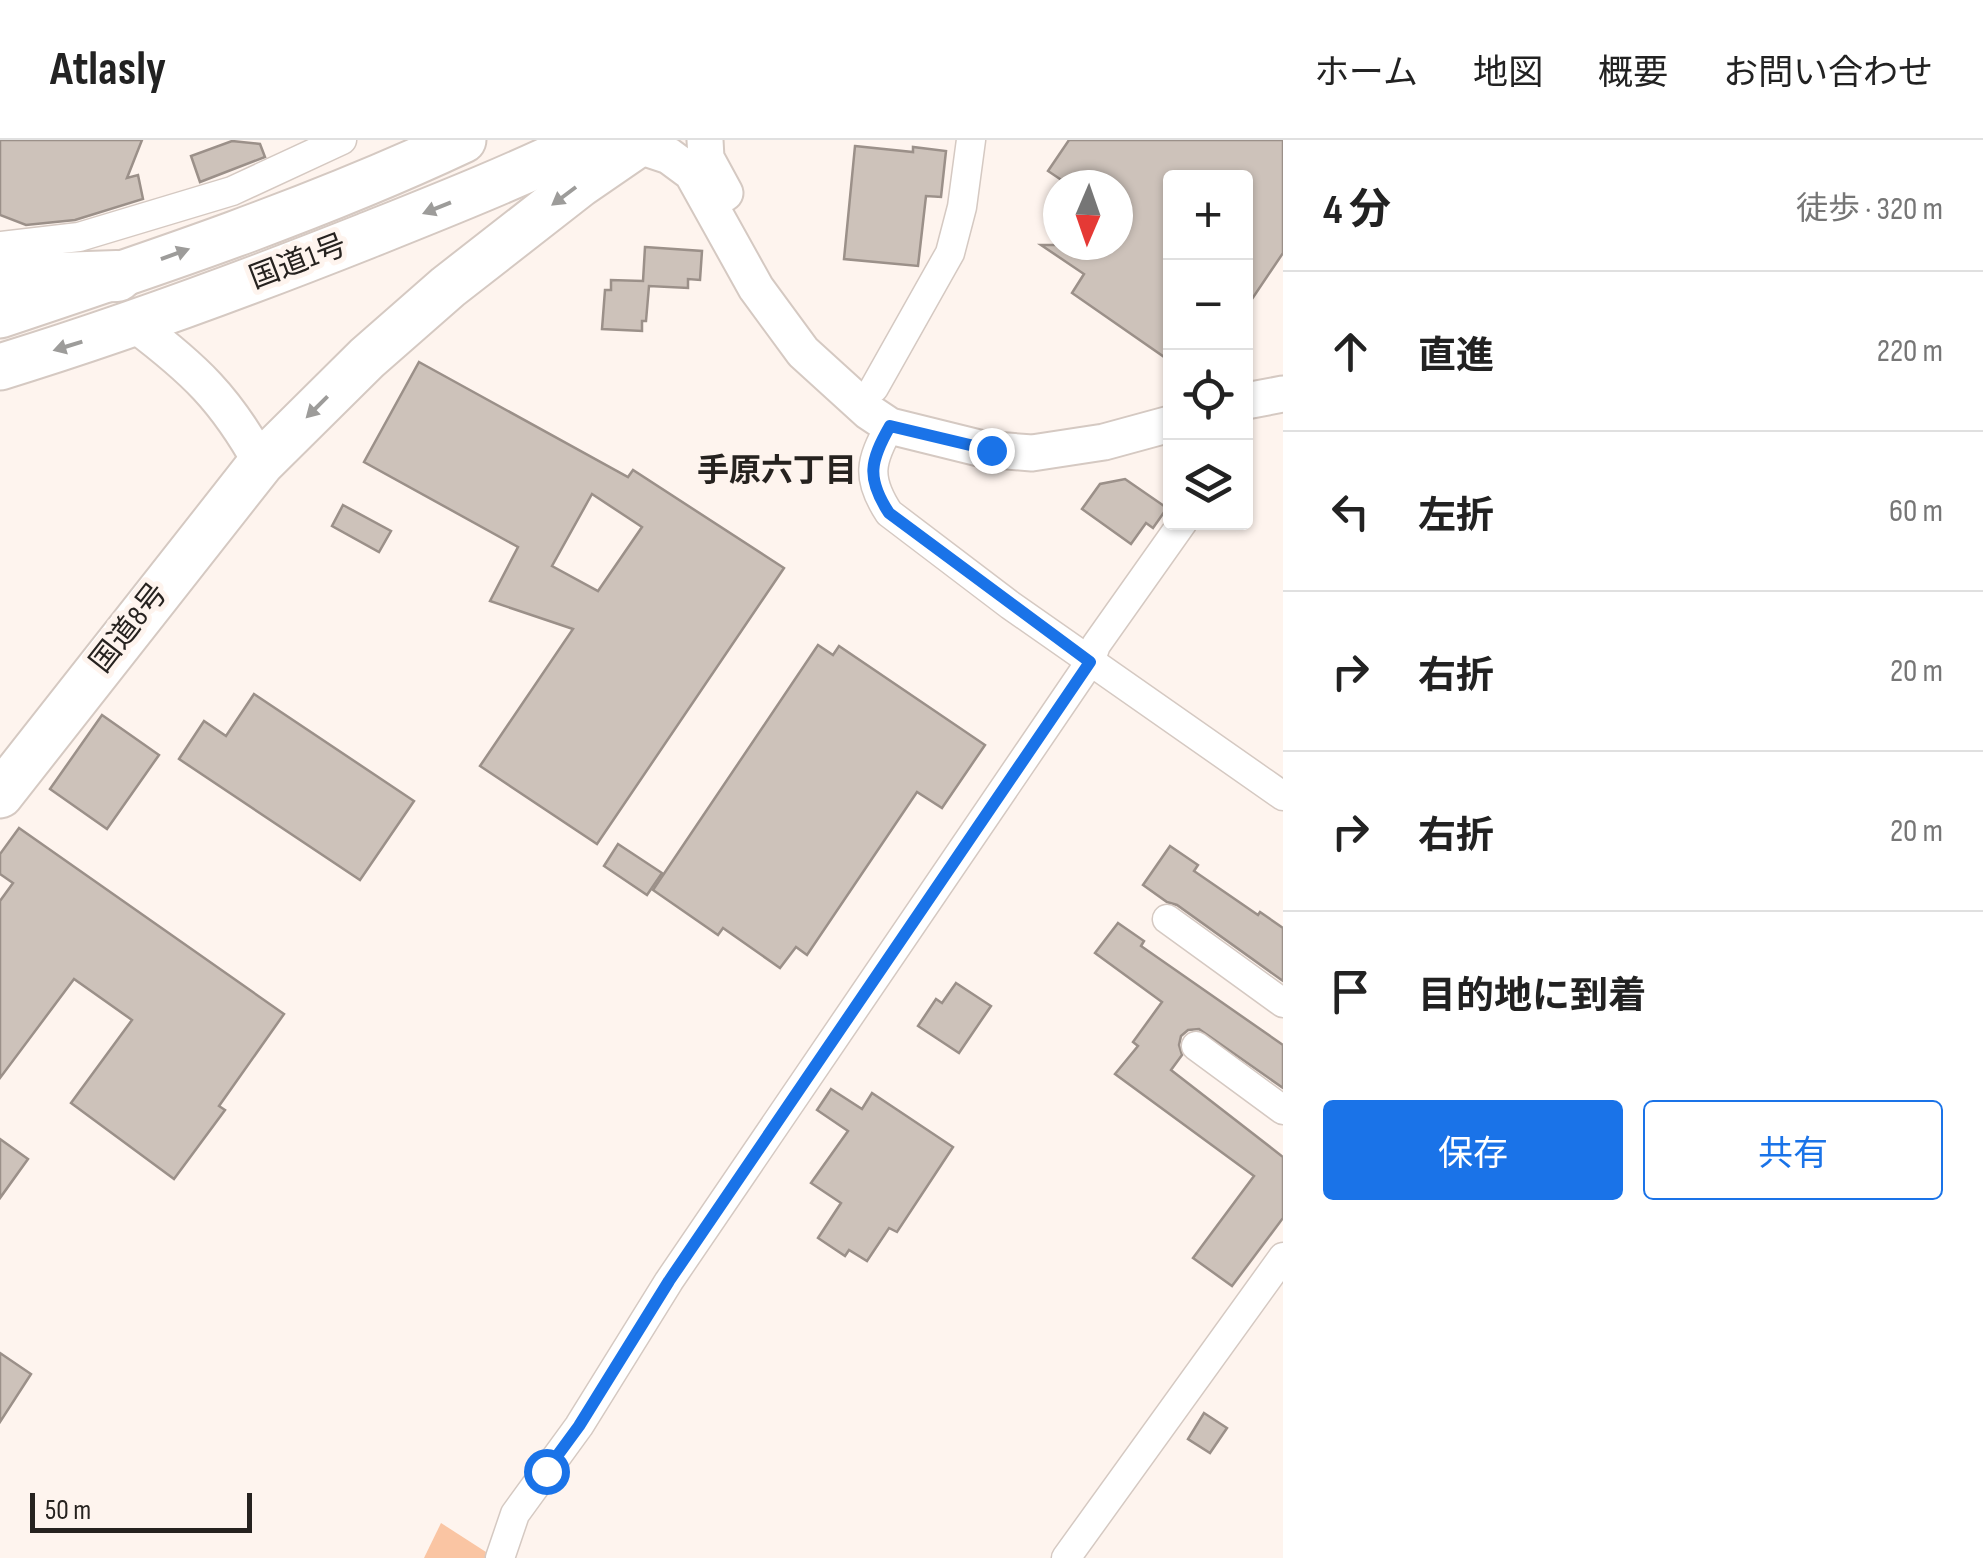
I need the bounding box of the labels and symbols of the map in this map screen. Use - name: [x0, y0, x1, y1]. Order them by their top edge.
- north arrow: [1043, 170, 1133, 260]
- one-way arrow: [551, 186, 577, 206]
- one-way arrow: [422, 200, 452, 216]
- street label: 国道1号: [245, 227, 351, 297]
- one-way arrow: [161, 246, 191, 262]
- one-way arrow: [52, 339, 83, 354]
- one-way arrow: [306, 395, 330, 418]
- route end: [969, 428, 1015, 474]
- district label: 手原六丁目: [697, 452, 857, 491]
- street label: 国道8号: [83, 576, 175, 680]
- route start: [524, 1449, 570, 1495]
- scale bar: [30, 1488, 252, 1532]

